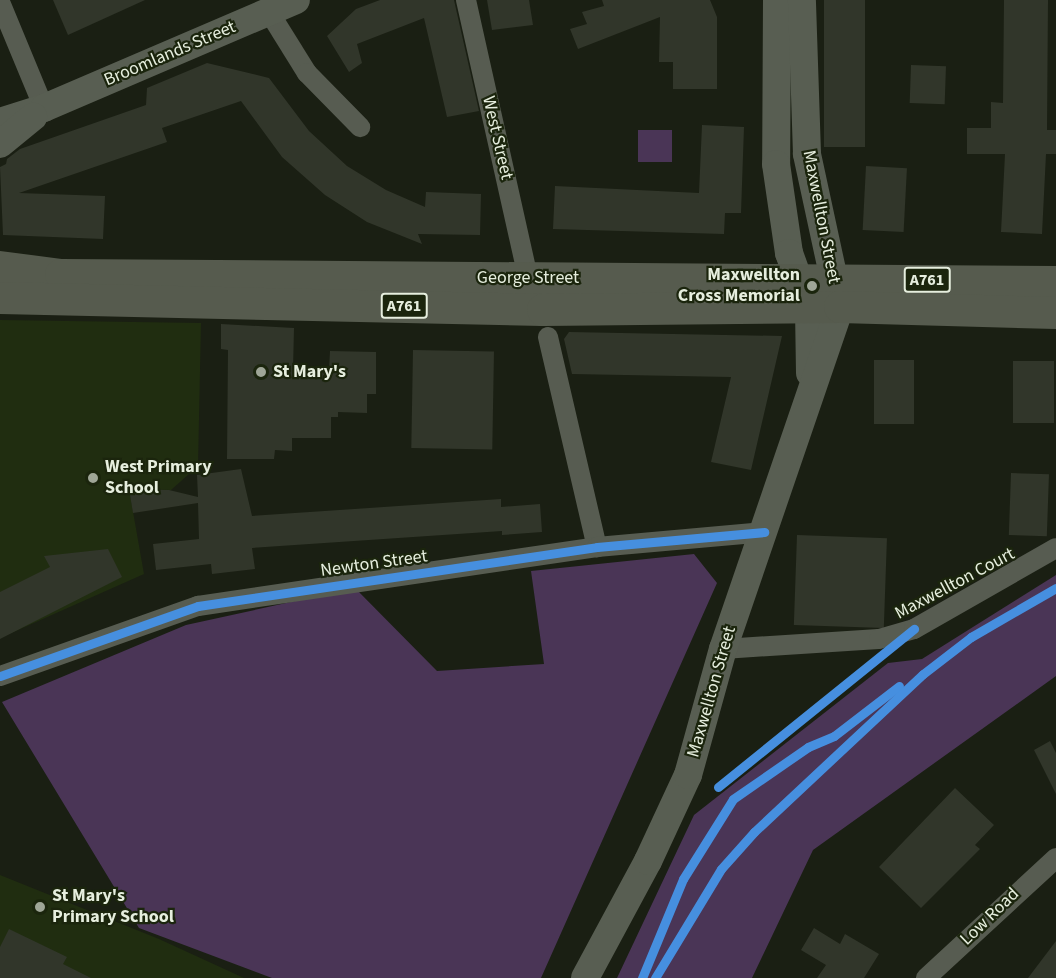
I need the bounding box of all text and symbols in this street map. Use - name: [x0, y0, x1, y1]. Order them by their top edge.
- street label: Broomlands Street: [101, 17, 239, 91]
- street label: West Street: [477, 94, 517, 182]
- street label: Maxwellton Street: [797, 149, 845, 285]
- place label: Maxwellton Cross Memorial: [678, 265, 800, 308]
- street label: George Street: [477, 267, 579, 289]
- road number: A761: [903, 267, 951, 293]
- marker: Maxwellton Cross Memorial: [805, 279, 819, 293]
- road number: A761: [380, 293, 428, 319]
- place label: St Mary's: [273, 361, 346, 383]
- marker: St Mary's: [254, 365, 268, 379]
- place label: West Primary School: [105, 457, 212, 500]
- marker: West Primary School: [86, 471, 100, 485]
- street label: Maxwellton Court: [891, 543, 1019, 625]
- street label: Newton Street: [319, 546, 429, 582]
- street label: Maxwellton Street: [683, 624, 741, 760]
- street label: Low Road: [956, 884, 1024, 950]
- place label: St Mary's Primary School: [52, 886, 174, 928]
- marker: St Mary's Primary School: [33, 900, 47, 914]

